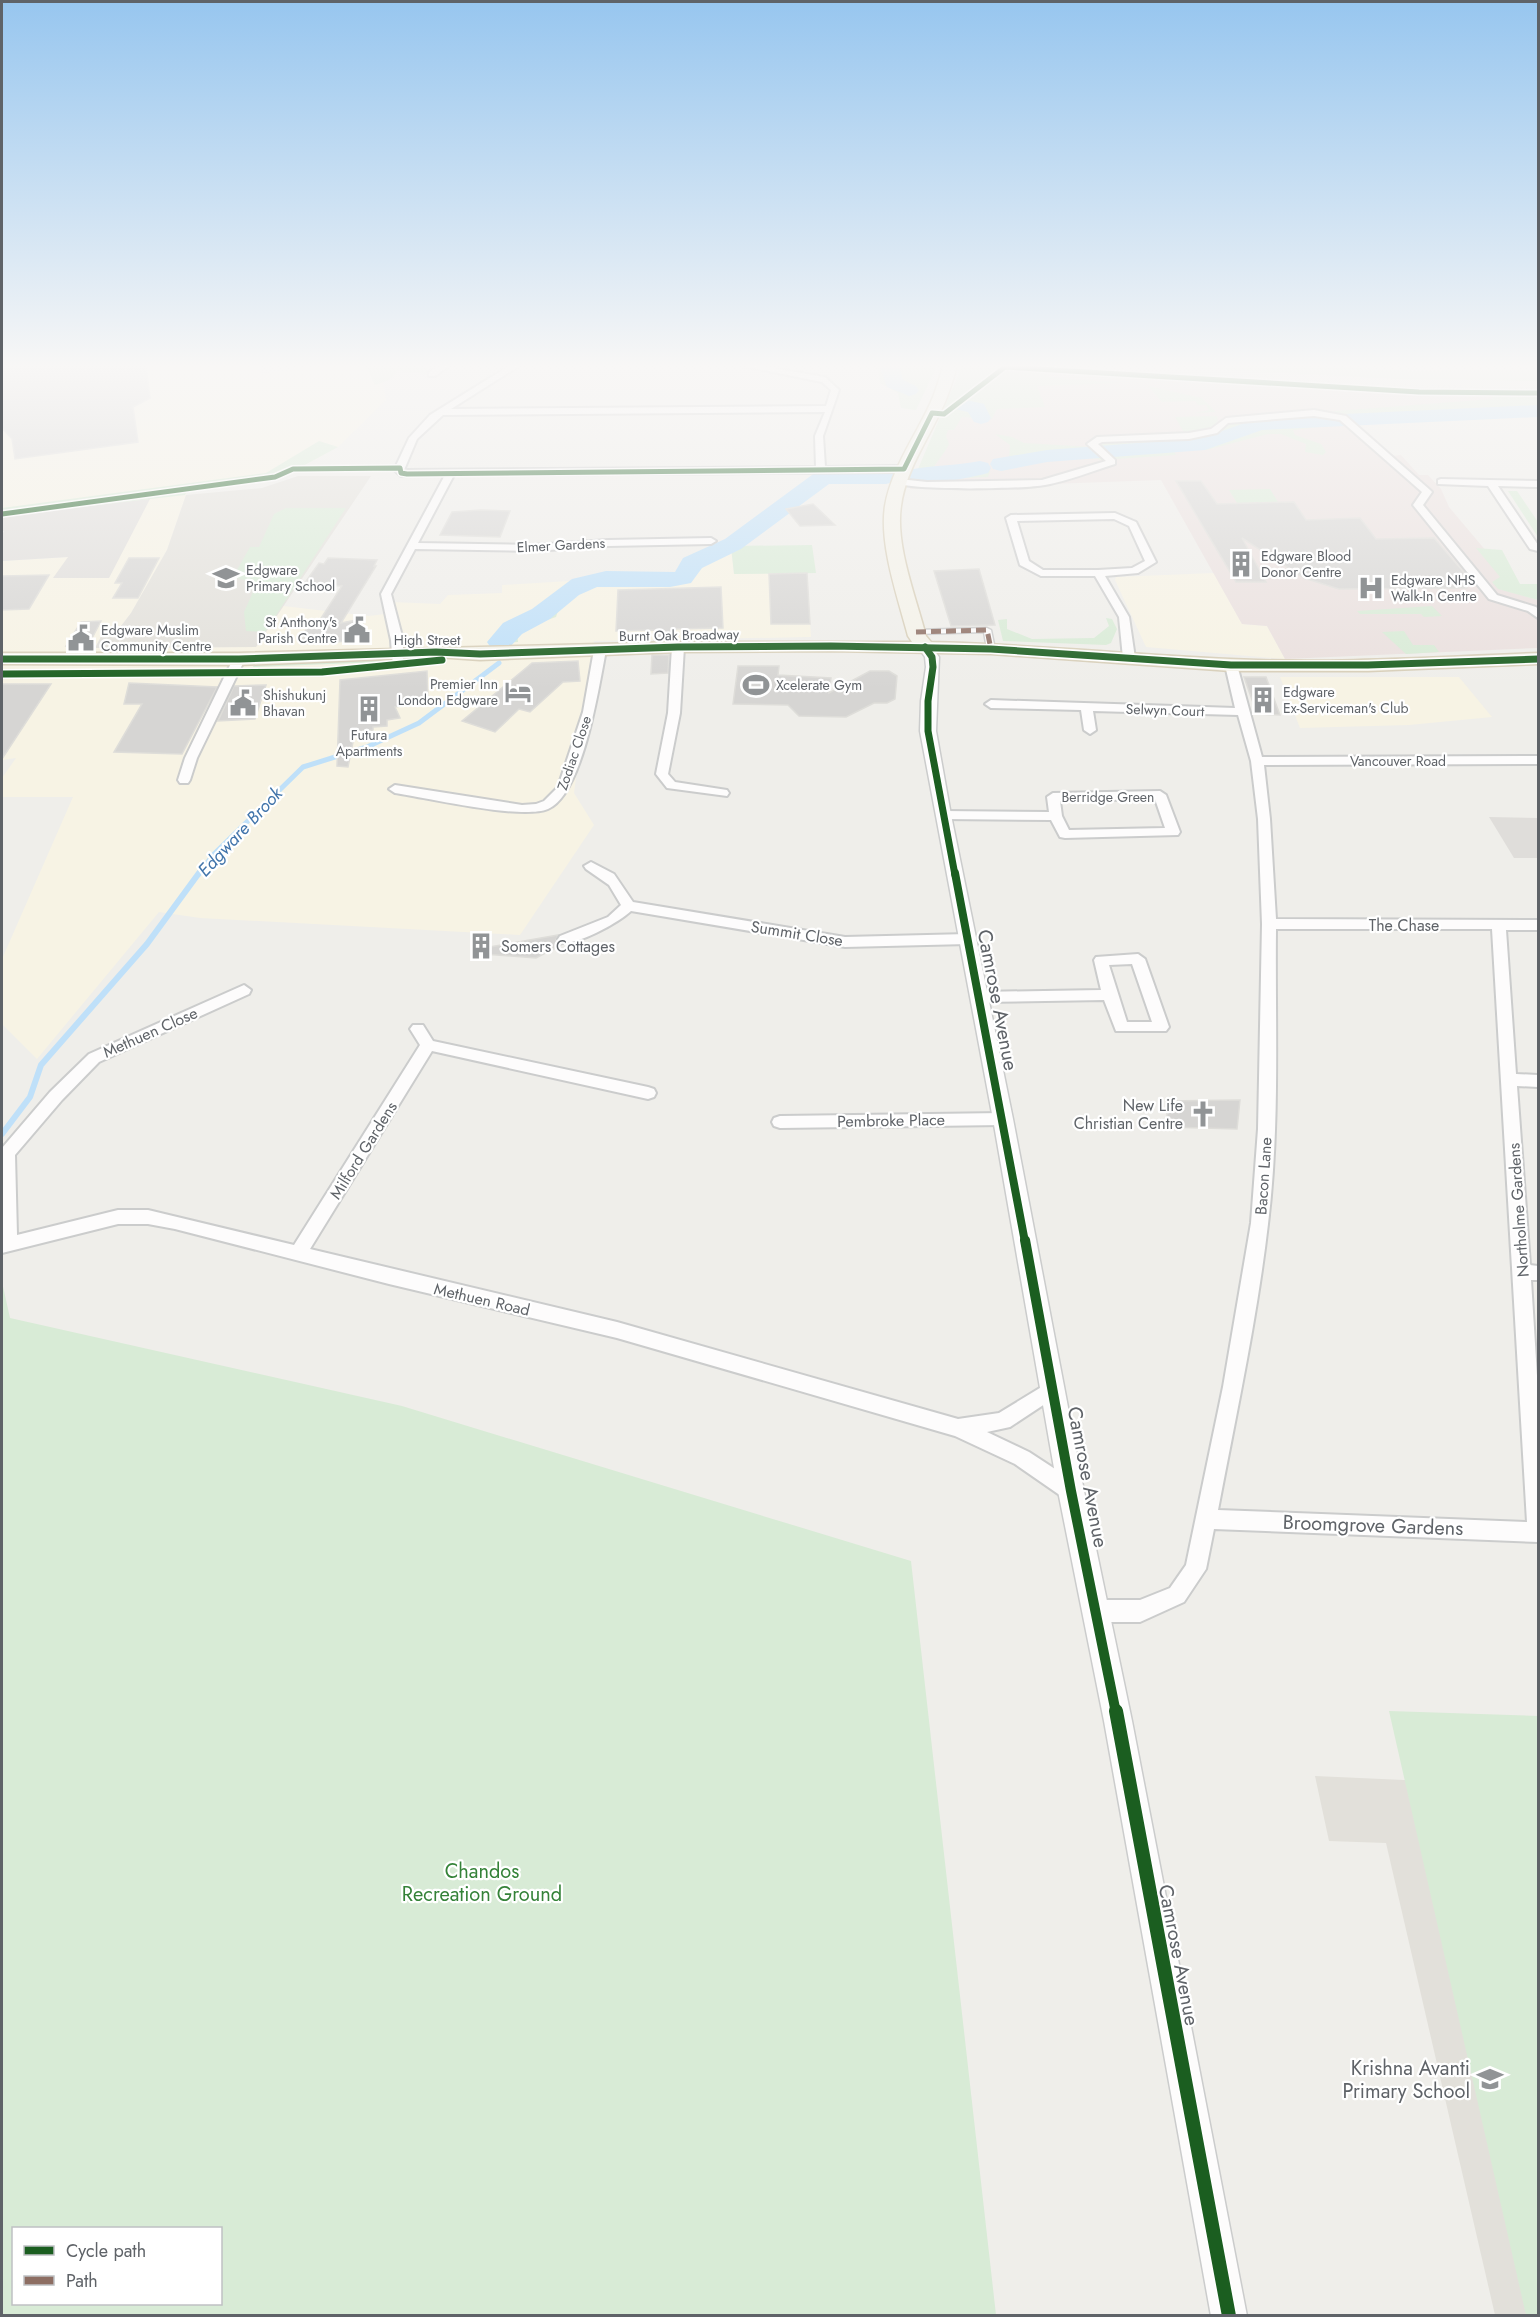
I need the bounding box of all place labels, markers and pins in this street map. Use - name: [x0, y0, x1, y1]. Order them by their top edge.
- place label: Edgware Blood Donor Centre: [1261, 546, 1351, 582]
- building icon: Edgware Blood Donor Centre: [1226, 549, 1256, 579]
- place label: Edgware Primary School: [246, 560, 335, 596]
- school or university icon: Edgware Primary School: [211, 563, 241, 593]
- place label: Edgware NHS Walk-In Centre: [1391, 570, 1477, 606]
- hospital icon: Edgware NHS Walk-In Centre: [1356, 573, 1386, 603]
- place label: St Anthony's Parish Centre: [258, 612, 337, 648]
- public building icon: St Anthony's Parish Centre: [342, 615, 372, 645]
- place label: Edgware Muslim Community Centre: [101, 620, 211, 656]
- public building icon: Edgware Muslim Community Centre: [66, 623, 96, 653]
- sports icon: Xcelerate Gym: [741, 670, 771, 700]
- place label: Premier Inn London Edgware: [398, 674, 498, 710]
- place label: Xcelerate Gym: [776, 675, 862, 695]
- hotel icon: Premier Inn London Edgware: [503, 677, 533, 707]
- place label: Edgware Ex-Serviceman's Club: [1283, 682, 1409, 718]
- place label: Shishukunj Bhavan: [263, 685, 326, 721]
- building icon: Edgware Ex-Serviceman's Club: [1248, 685, 1278, 715]
- public building icon: Shishukunj Bhavan: [228, 688, 258, 718]
- building icon: Futura Apartments: [354, 694, 384, 724]
- place label: Futura Apartments: [336, 725, 403, 761]
- building icon: Somers Cottages: [466, 931, 496, 961]
- place label: Somers Cottages: [501, 935, 615, 958]
- place label: New Life Christian Centre: [1074, 1094, 1183, 1135]
- church icon: New Life Christian Centre: [1188, 1099, 1218, 1129]
- place label: Krishna Avanti Primary School: [1342, 2054, 1470, 2106]
- school or university icon: Krishna Avanti Primary School: [1475, 2064, 1505, 2094]

